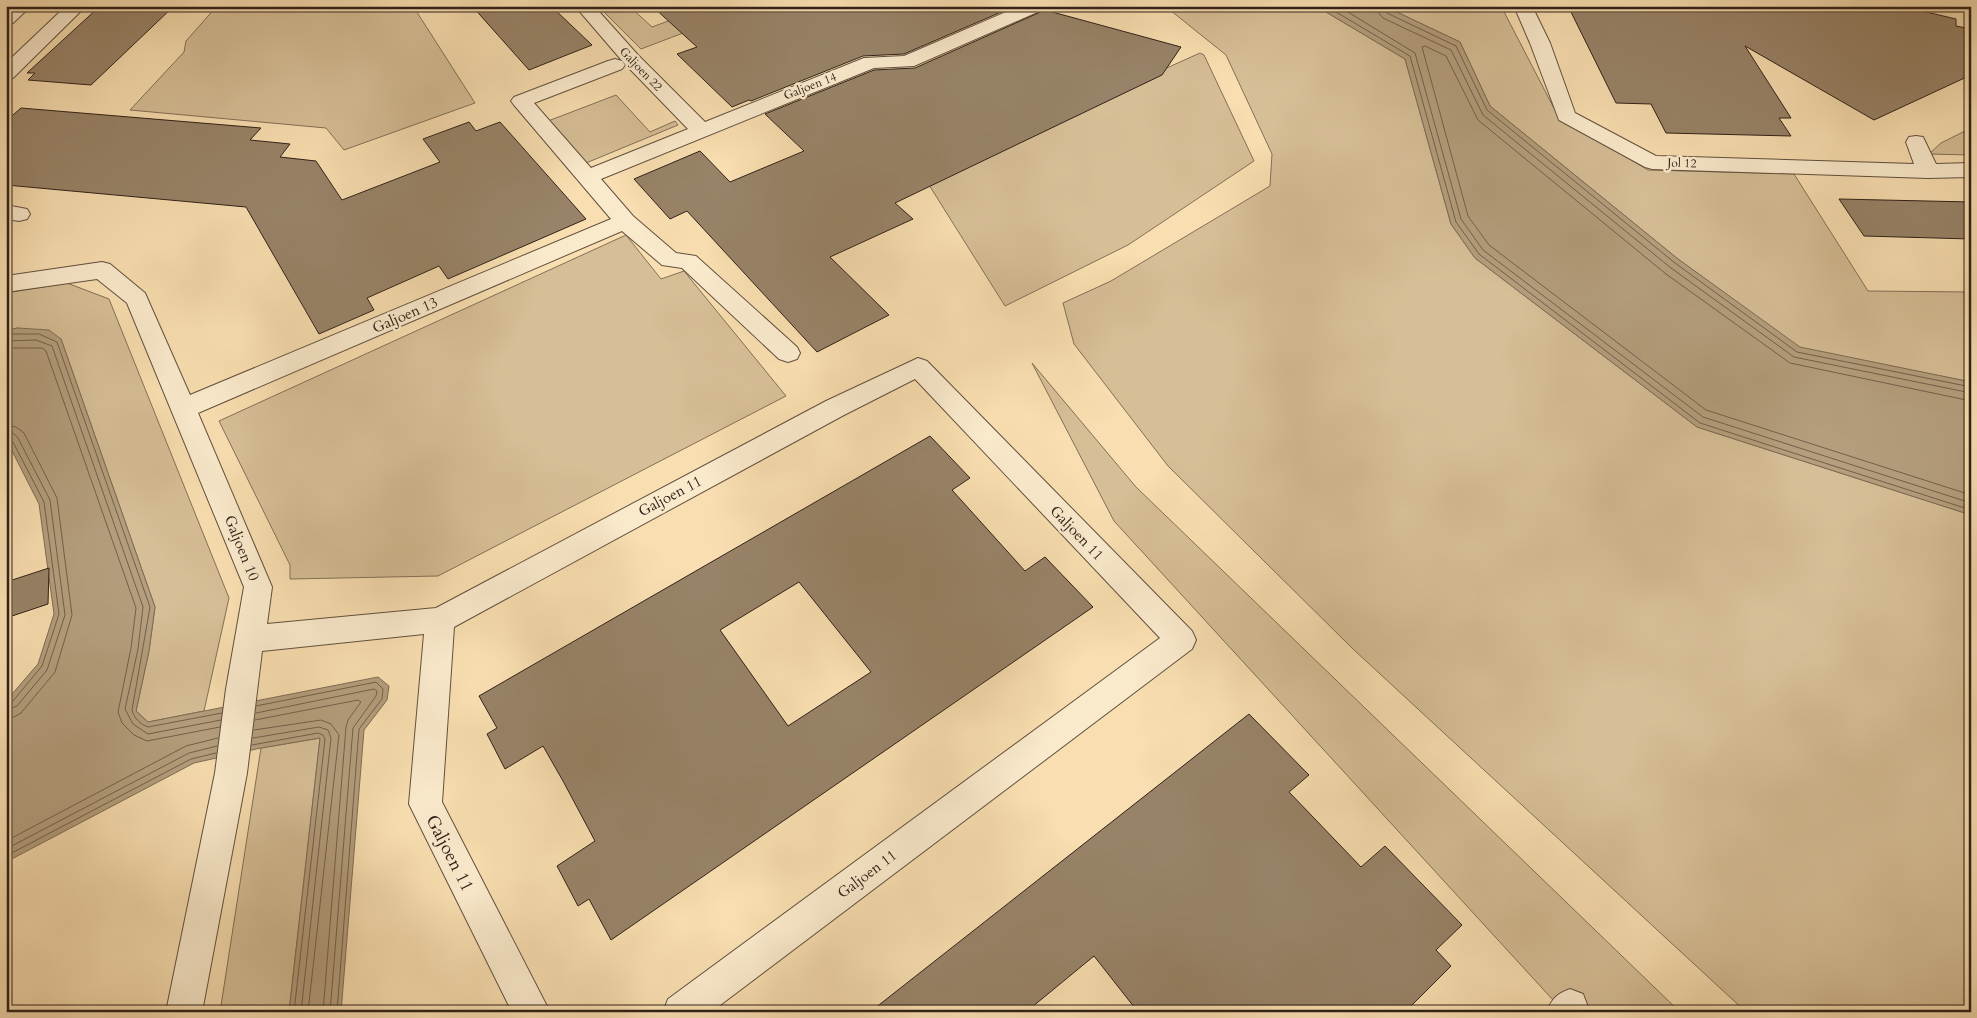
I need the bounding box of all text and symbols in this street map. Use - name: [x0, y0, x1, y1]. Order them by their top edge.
- street label: Galjoen 22: [616, 44, 666, 94]
- street label: Galjoen 14: [781, 69, 839, 103]
- street label: Jol 12: [1665, 154, 1697, 172]
- street label: Galjoen 13: [369, 292, 441, 338]
- street label: Galjoen 11: [635, 471, 705, 521]
- street label: Galjoen 11: [1046, 501, 1108, 565]
- street label: Galjoen 10: [220, 512, 264, 584]
- street label: Galjoen 11: [420, 811, 480, 896]
- street label: Galjoen 11: [833, 845, 901, 903]

